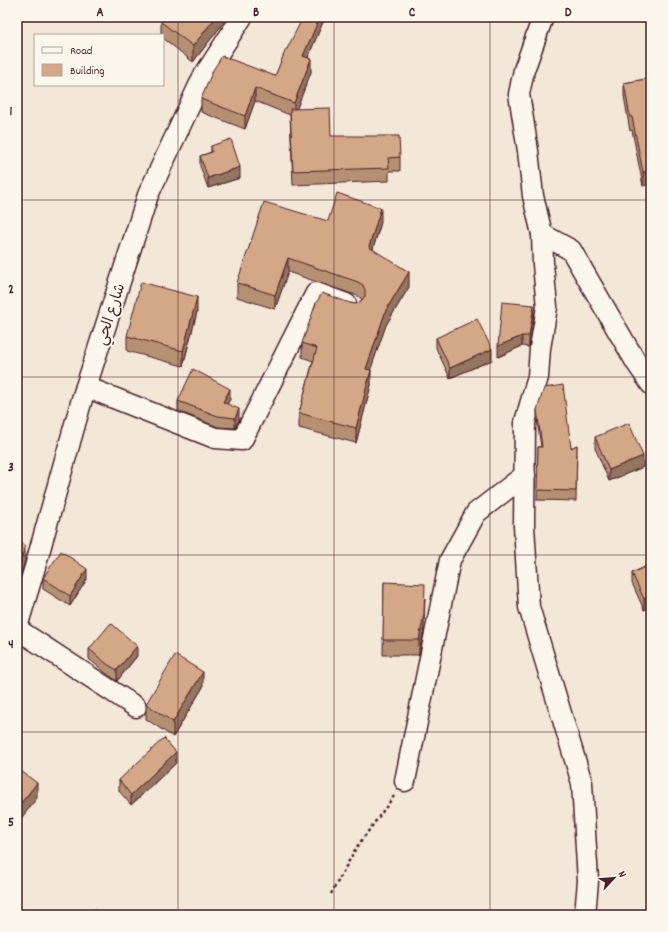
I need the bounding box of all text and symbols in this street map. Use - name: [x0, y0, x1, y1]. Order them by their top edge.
- text: A: [96, 4, 104, 23]
- text: B: [253, 4, 259, 23]
- text: C: [409, 4, 416, 23]
- text: D: [565, 4, 572, 23]
- legend: [34, 34, 164, 86]
- text: Road: [70, 43, 92, 60]
- text: Building: [70, 63, 105, 80]
- text: 1: [10, 103, 13, 122]
- text: 2: [8, 281, 14, 300]
- street label: شارع الحي: [92, 281, 132, 348]
- text: 3: [8, 459, 14, 478]
- text: 4: [8, 636, 14, 655]
- text: 5: [8, 814, 14, 833]
- north arrow: [594, 858, 634, 898]
- text: N: [613, 869, 630, 881]

